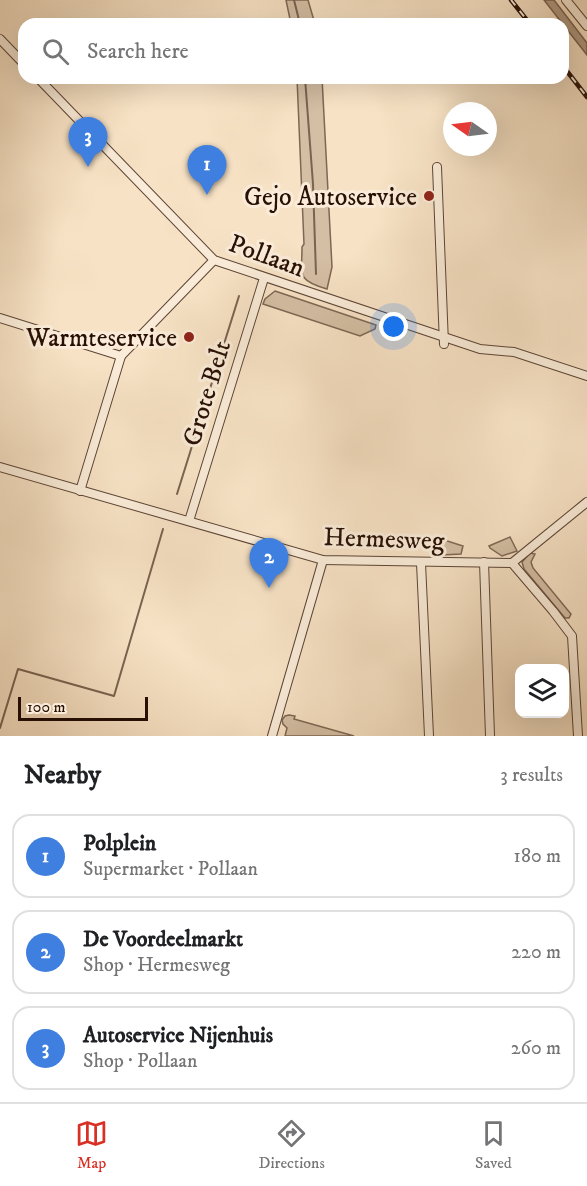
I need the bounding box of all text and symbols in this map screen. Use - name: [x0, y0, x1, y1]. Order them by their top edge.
- search box: [18, 18, 569, 84]
- icon: search: [39, 35, 72, 68]
- text: Search here: [87, 38, 189, 65]
- north arrow: [443, 102, 497, 156]
- pin: 3: [68, 118, 107, 167]
- pin: 1: [188, 146, 226, 195]
- place label: Gejo Autoservice: [244, 181, 417, 214]
- marker: Gejo Autoservice: [422, 189, 436, 203]
- street label: Pollaan: [224, 227, 309, 285]
- your location: [379, 312, 408, 341]
- place label: Warmteservice: [25, 322, 177, 355]
- marker: Warmteservice: [182, 330, 196, 344]
- street label: Grote Belt: [176, 337, 239, 450]
- street label: Hermesweg: [323, 521, 445, 558]
- pin: 2: [250, 538, 288, 588]
- map controls: [515, 664, 569, 718]
- button: layers: [515, 664, 569, 718]
- scale bar: [18, 694, 148, 722]
- text: 100 m: [27, 697, 66, 717]
- text: Nearby: [24, 759, 101, 792]
- text: 3 results: [500, 763, 563, 788]
- text: Polplein: [83, 830, 156, 857]
- text: 1: [42, 844, 49, 869]
- text: 180 m: [514, 844, 561, 869]
- text: Supermarket · Pollaan: [83, 857, 258, 882]
- text: De Voordeelmarkt: [83, 926, 243, 953]
- text: 2: [41, 940, 50, 965]
- text: 220 m: [511, 940, 561, 965]
- text: Shop · Hermesweg: [83, 953, 230, 978]
- text: Autoservice Nijenhuis: [83, 1022, 273, 1049]
- text: 3: [42, 1036, 49, 1061]
- text: 260 m: [511, 1036, 561, 1061]
- text: Shop · Pollaan: [83, 1049, 197, 1074]
- tab: Map: [75, 1117, 108, 1173]
- tab: Directions: [258, 1117, 325, 1173]
- tab: Saved: [475, 1117, 512, 1173]

